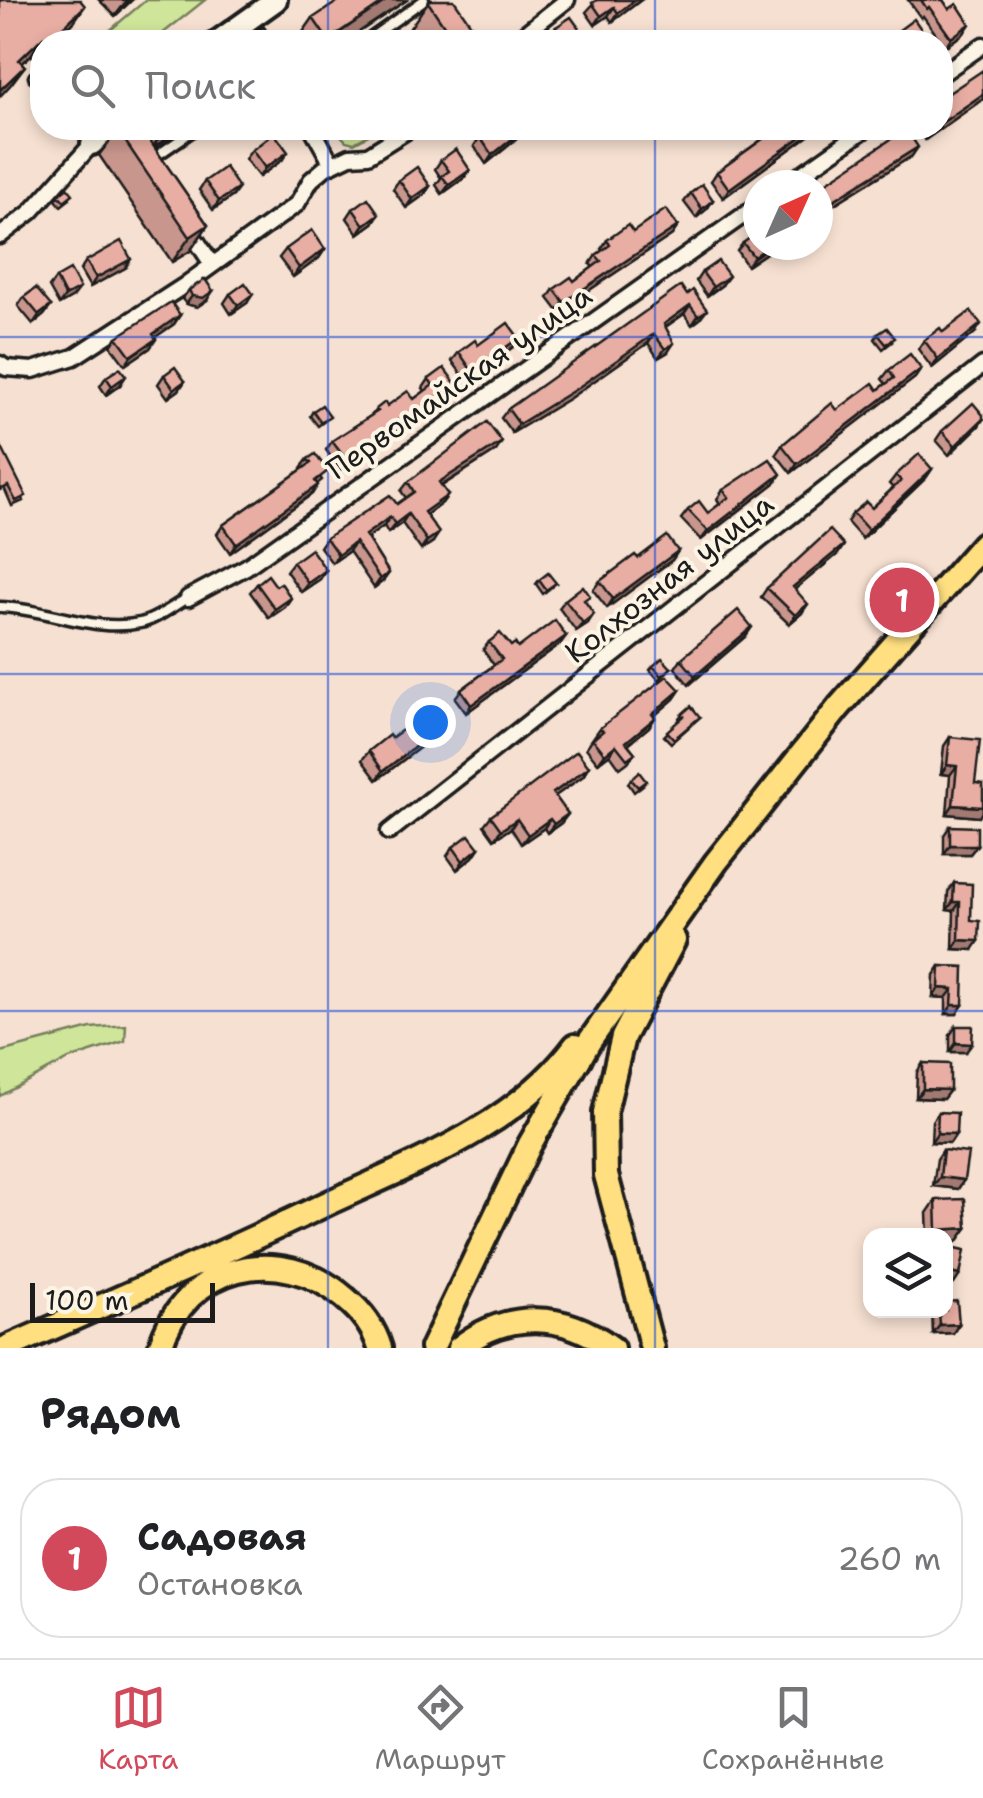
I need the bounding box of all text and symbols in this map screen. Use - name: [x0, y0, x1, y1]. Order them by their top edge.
- search box: [30, 30, 953, 140]
- icon: search: [65, 58, 120, 113]
- text: Поиск: [145, 60, 256, 111]
- north arrow: [743, 170, 833, 260]
- street label: Первомайская улица: [318, 275, 600, 489]
- street label: Колхозная улица: [556, 483, 782, 672]
- pin: 1: [870, 562, 934, 638]
- your location: [405, 697, 456, 748]
- map controls: [863, 1228, 953, 1318]
- button: layers: [863, 1228, 953, 1318]
- scale bar: [30, 1278, 215, 1322]
- text: 100 m: [45, 1281, 129, 1319]
- text: Рядом: [40, 1385, 181, 1441]
- text: Садовая: [137, 1511, 307, 1562]
- text: 1: [67, 1537, 82, 1580]
- text: 260 m: [838, 1537, 941, 1580]
- text: Остановка: [137, 1562, 303, 1605]
- tab: Карта: [98, 1680, 178, 1778]
- tab: Маршрут: [375, 1680, 505, 1778]
- tab: Сохранённые: [702, 1680, 885, 1778]

